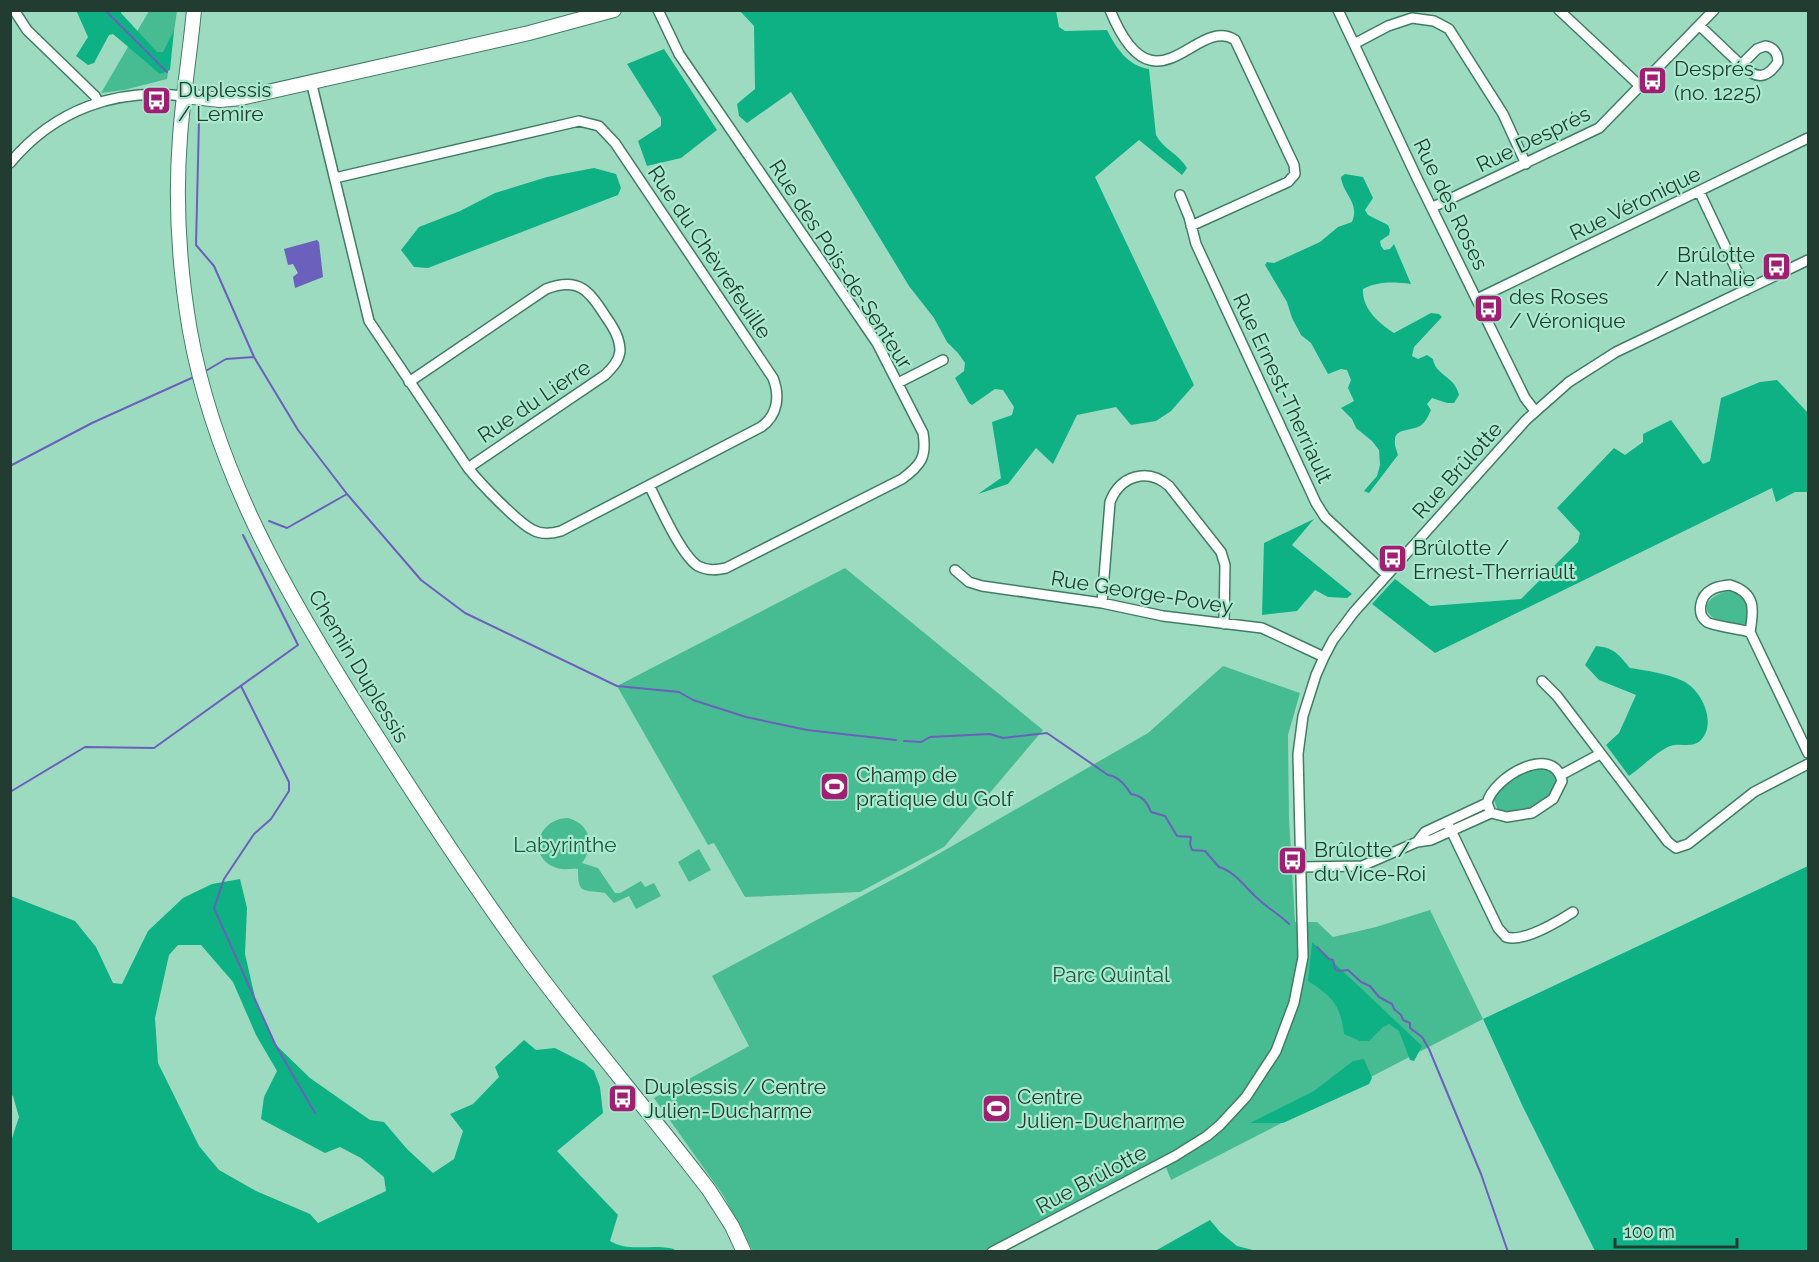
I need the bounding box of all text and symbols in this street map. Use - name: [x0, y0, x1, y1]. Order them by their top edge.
- place label: Després (no. 1225): [1674, 56, 1761, 105]
- bus stop icon: Després (no. 1225): [1637, 64, 1669, 96]
- place label: Duplessis / Lemire: [178, 77, 272, 126]
- bus stop icon: Duplessis / Lemire: [141, 85, 173, 117]
- street label: Rue Després: [1472, 101, 1594, 177]
- street label: Rue des Roses: [1408, 134, 1494, 274]
- street label: Rue des Pois-de-Senteur: [764, 155, 918, 374]
- street label: Rue du Chèvrefeuille: [643, 161, 777, 343]
- street label: Rue Véronique: [1566, 161, 1704, 245]
- place label: Brûlotte / Nathalie: [1656, 242, 1755, 291]
- bus stop icon: Brûlotte / Nathalie: [1760, 250, 1792, 282]
- place label: des Roses / Véronique: [1509, 284, 1626, 333]
- street label: Rue Ernest-Therriault: [1228, 289, 1338, 487]
- bus stop icon: des Roses / Véronique: [1472, 292, 1504, 324]
- street label: Rue du Lierre: [473, 354, 595, 448]
- street label: Rue Brûlotte: [1407, 416, 1507, 524]
- place label: Brûlotte / Ernest-Therriault: [1413, 535, 1576, 584]
- bus stop icon: Brûlotte / Ernest-Therriault: [1376, 543, 1408, 575]
- street label: Rue George-Povey: [1049, 565, 1235, 619]
- street label: Chemin Duplessis: [303, 585, 415, 747]
- place label: Champ de pratique du Golf: [856, 762, 1015, 811]
- sports icon: Champ de pratique du Golf: [819, 770, 851, 802]
- park label: Labyrinthe: [513, 832, 617, 857]
- place label: Brûlotte / du Vice-Roi: [1314, 837, 1426, 886]
- bus stop icon: Brûlotte / du Vice-Roi: [1277, 845, 1309, 877]
- park label: Parc Quintal: [1052, 962, 1170, 987]
- place label: Duplessis / Centre Julien-Ducharme: [644, 1074, 826, 1123]
- bus stop icon: Duplessis / Centre Julien-Ducharme: [607, 1082, 639, 1114]
- place label: Centre Julien-Ducharme: [1017, 1084, 1185, 1133]
- sports icon: Centre Julien-Ducharme: [980, 1092, 1012, 1124]
- street label: Rue Brûlotte: [1031, 1139, 1151, 1219]
- scale bar: [1615, 1211, 1736, 1249]
- text: 100 m: [1624, 1221, 1675, 1242]

